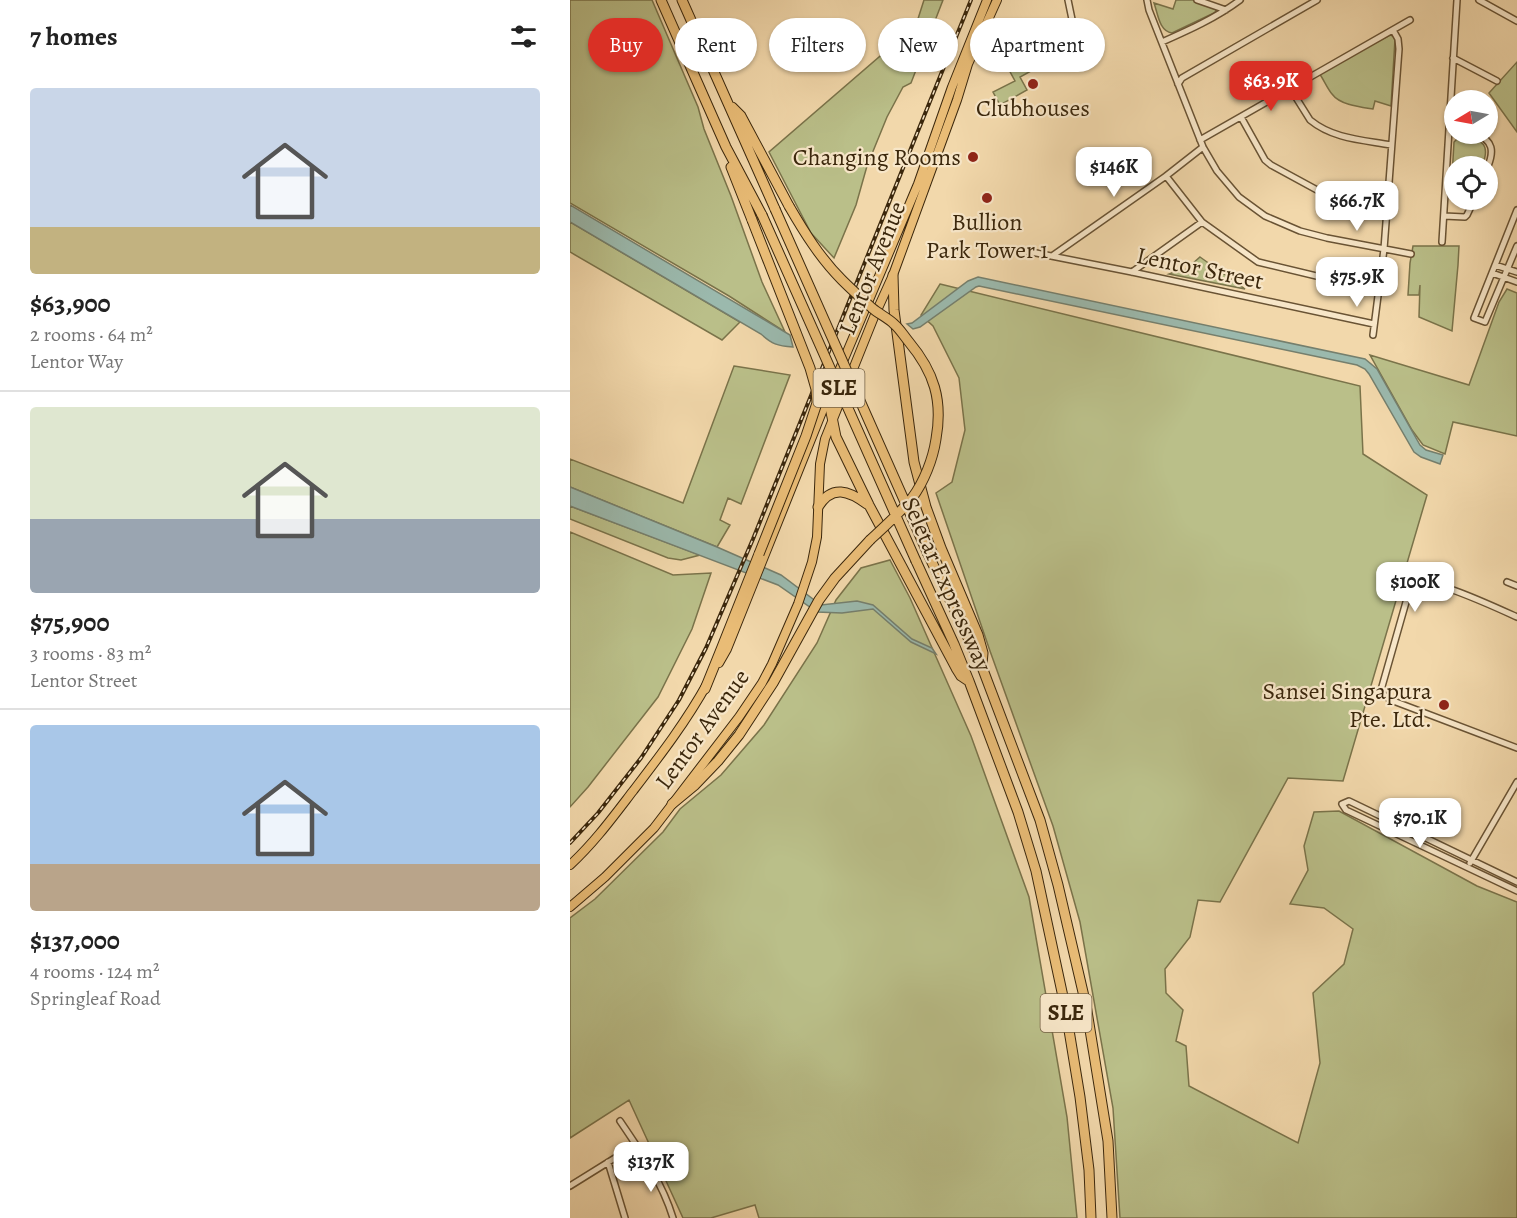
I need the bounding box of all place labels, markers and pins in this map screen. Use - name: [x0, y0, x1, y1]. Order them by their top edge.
- pin: $63.9K: [1222, 61, 1320, 112]
- marker: Clubhouses: [1026, 77, 1040, 91]
- place label: Clubhouses: [976, 92, 1090, 124]
- place label: Changing Rooms: [793, 141, 961, 173]
- pin: $146K: [1072, 147, 1156, 198]
- marker: Changing Rooms: [966, 150, 980, 164]
- pin: $66.7K: [1308, 181, 1406, 232]
- marker: Bullion Park Tower 1: [980, 191, 994, 205]
- place label: Bullion Park Tower 1: [926, 206, 1048, 266]
- pin: $75.9K: [1308, 257, 1406, 308]
- pin: $100K: [1373, 562, 1457, 613]
- place label: Sansei Singapura Pte. Ltd.: [1262, 675, 1433, 735]
- marker: Sansei Singapura Pte. Ltd.: [1437, 698, 1451, 712]
- pin: $70.1K: [1371, 798, 1469, 849]
- pin: $137K: [609, 1142, 693, 1193]

